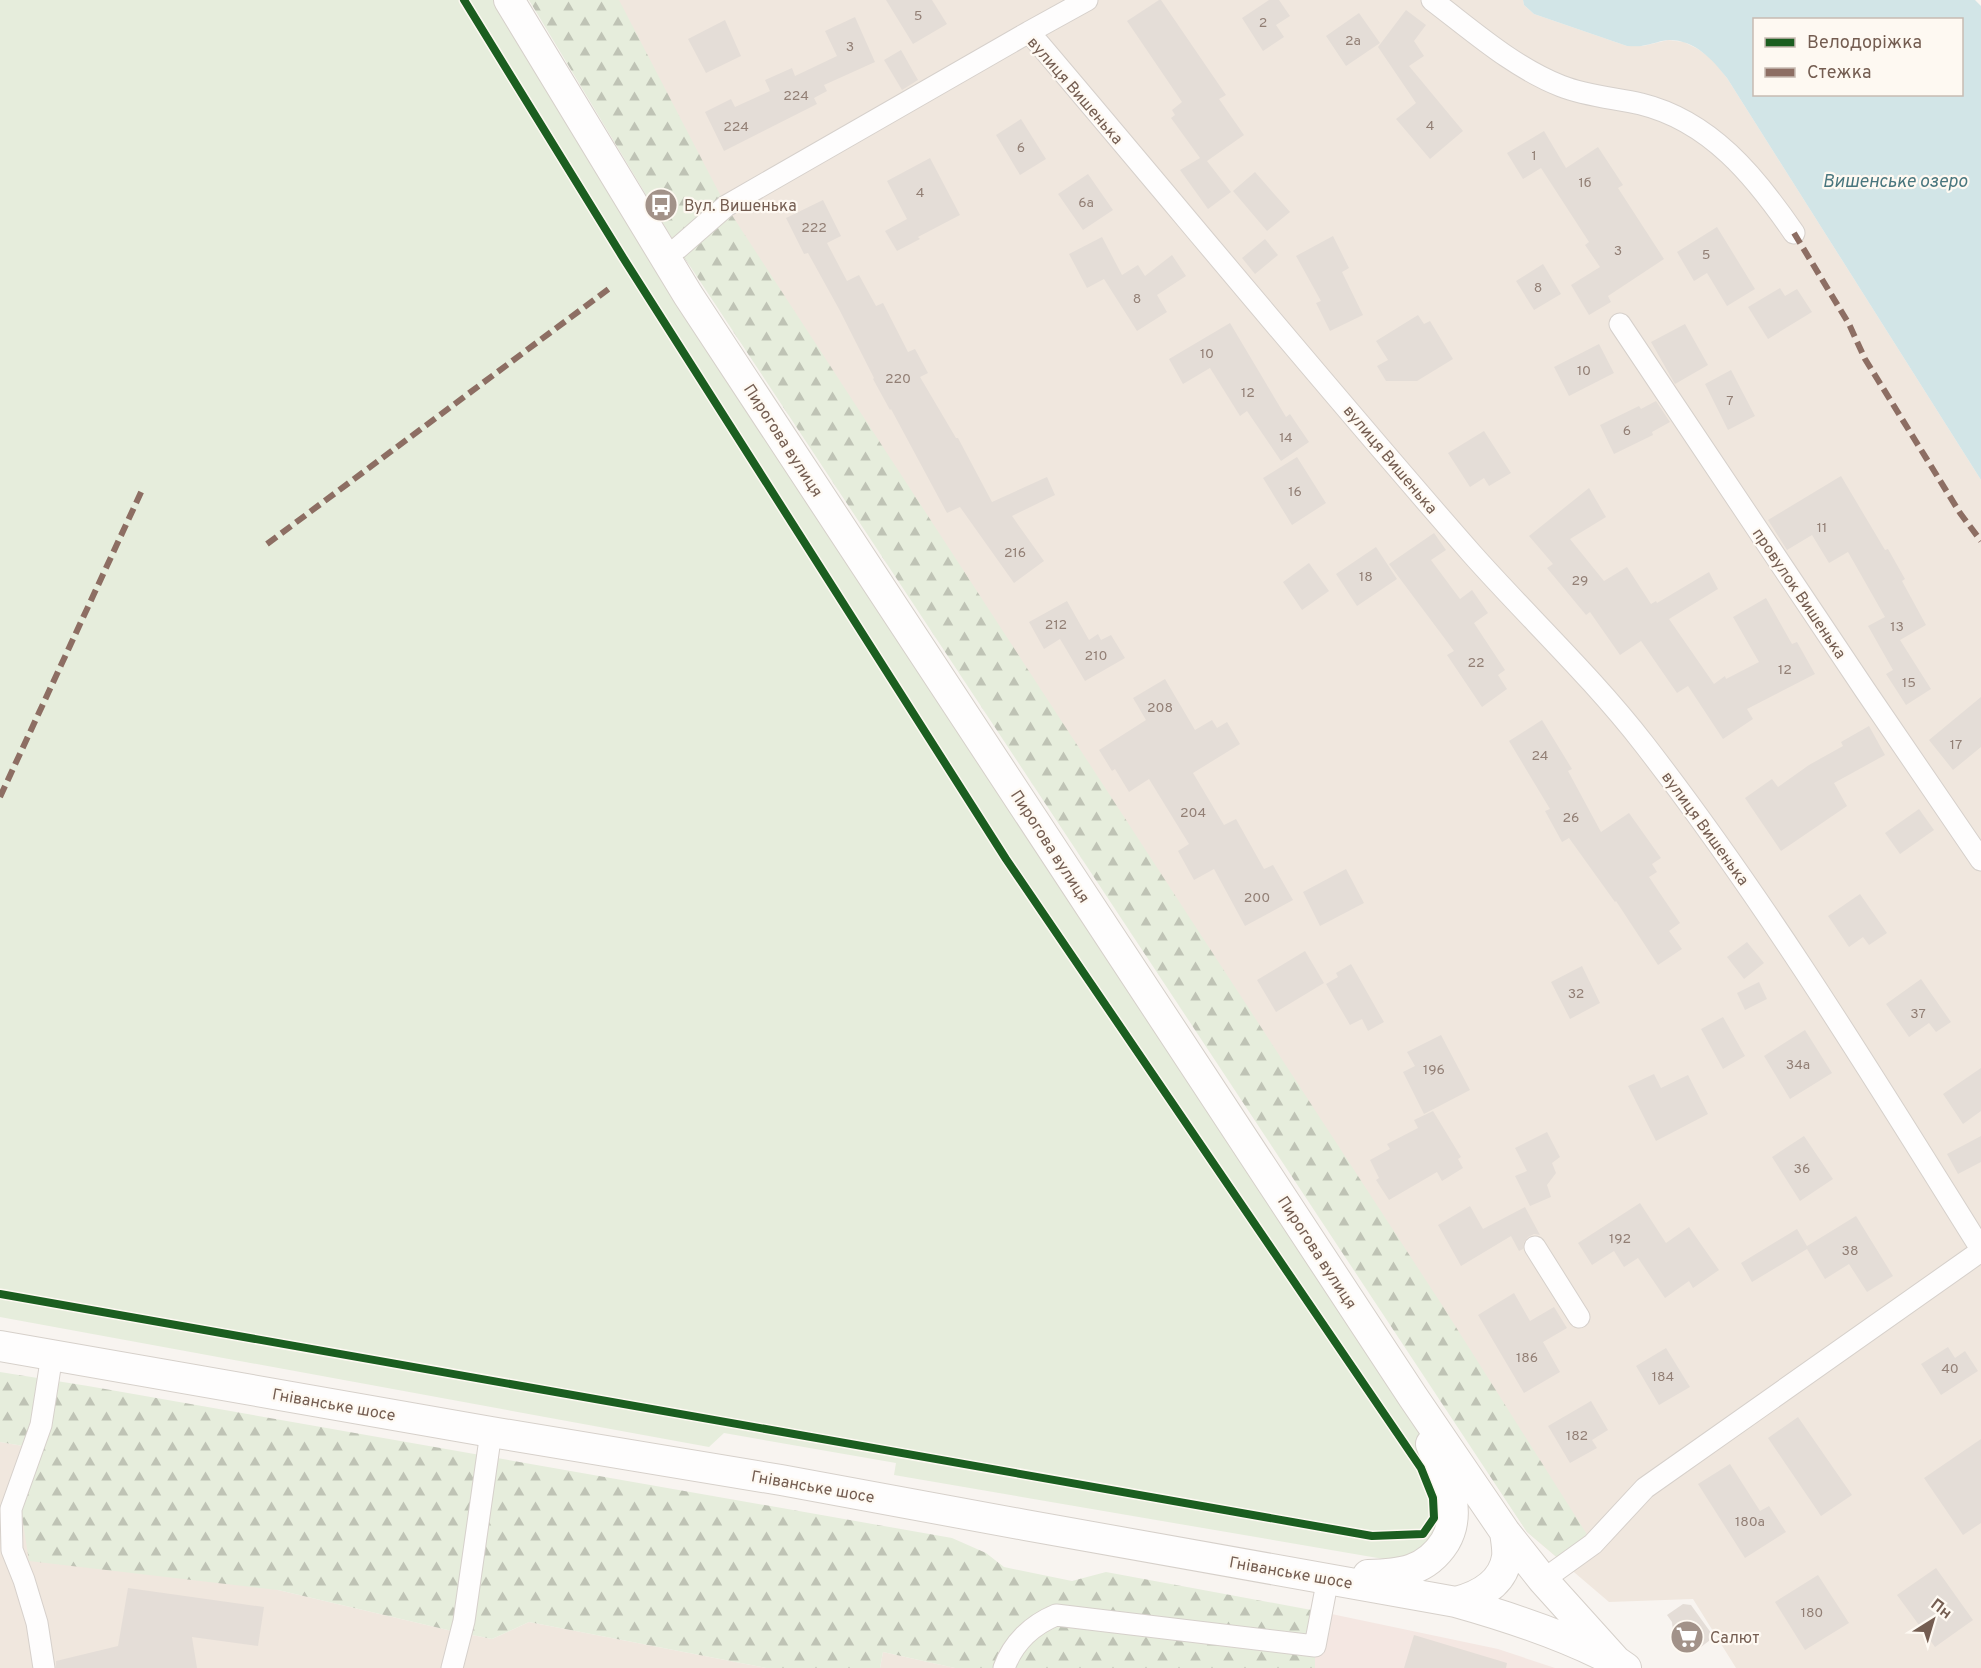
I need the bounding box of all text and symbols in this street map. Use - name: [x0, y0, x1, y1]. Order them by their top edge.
- house number: 5: [914, 8, 922, 25]
- house number: 2: [1259, 15, 1267, 32]
- legend: [1753, 18, 1963, 96]
- text: Велодоріжка: [1807, 32, 1922, 55]
- street label: вулиця Вишенька: [1022, 33, 1127, 149]
- house number: 2а: [1345, 33, 1361, 50]
- house number: 3: [846, 39, 854, 56]
- text: Стежка: [1807, 62, 1871, 85]
- house number: 224: [783, 88, 809, 105]
- house number: 4: [1426, 118, 1434, 135]
- house number: 224: [723, 119, 749, 136]
- house number: 6: [1017, 140, 1025, 157]
- house number: 1: [1531, 148, 1537, 165]
- water label: Вишенське озеро: [1823, 171, 1968, 194]
- house number: 1б: [1578, 175, 1592, 192]
- house number: 4: [916, 185, 924, 202]
- bus stop icon: Вул. Вишенька: [643, 187, 679, 223]
- house number: 6а: [1078, 195, 1094, 212]
- place label: Вул. Вишенька: [684, 197, 797, 217]
- house number: 222: [801, 220, 827, 237]
- house number: 3: [1614, 243, 1622, 260]
- house number: 5: [1702, 247, 1710, 264]
- house number: 8: [1534, 280, 1542, 297]
- house number: 8: [1133, 291, 1141, 308]
- house number: 10: [1200, 346, 1214, 363]
- house number: 10: [1577, 363, 1591, 380]
- house number: 220: [885, 371, 911, 388]
- street label: Пирогова вулиця: [738, 381, 826, 501]
- house number: 12: [1241, 385, 1255, 402]
- house number: 7: [1726, 393, 1734, 410]
- street label: вулиця Вишенька: [1338, 402, 1441, 519]
- house number: 6: [1623, 423, 1631, 440]
- house number: 14: [1279, 430, 1293, 447]
- house number: 16: [1288, 484, 1302, 501]
- house number: 11: [1817, 520, 1827, 537]
- street label: провулок Вишенька: [1747, 525, 1850, 663]
- house number: 216: [1004, 545, 1026, 562]
- house number: 18: [1359, 569, 1373, 586]
- house number: 29: [1572, 573, 1588, 590]
- house number: 212: [1045, 617, 1067, 634]
- house number: 13: [1890, 619, 1904, 636]
- house number: 210: [1085, 648, 1107, 665]
- house number: 22: [1467, 655, 1485, 672]
- house number: 12: [1778, 662, 1792, 679]
- house number: 15: [1902, 675, 1916, 692]
- house number: 208: [1147, 700, 1173, 717]
- house number: 17: [1950, 737, 1962, 754]
- house number: 24: [1531, 748, 1549, 765]
- street label: вулиця Вишенька: [1656, 768, 1752, 890]
- street label: Пирогова вулиця: [1005, 787, 1093, 907]
- house number: 204: [1180, 805, 1206, 822]
- house number: 26: [1563, 810, 1579, 827]
- house number: 200: [1244, 890, 1270, 907]
- house number: 32: [1568, 986, 1584, 1003]
- house number: 37: [1910, 1006, 1926, 1023]
- house number: 34а: [1786, 1057, 1810, 1074]
- house number: 196: [1423, 1062, 1445, 1079]
- house number: 36: [1794, 1161, 1810, 1178]
- street label: Пирогова вулиця: [1272, 1193, 1360, 1313]
- house number: 192: [1609, 1231, 1631, 1248]
- house number: 38: [1842, 1243, 1858, 1260]
- house number: 186: [1516, 1350, 1538, 1367]
- house number: 40: [1941, 1361, 1959, 1378]
- house number: 184: [1652, 1369, 1674, 1386]
- street label: Гніванське шосе: [270, 1385, 397, 1427]
- house number: 182: [1566, 1428, 1588, 1445]
- street label: Гніванське шосе: [749, 1467, 876, 1509]
- house number: 180а: [1735, 1514, 1765, 1531]
- street label: Гніванське шосе: [1227, 1553, 1354, 1595]
- north arrow: [1903, 1590, 1963, 1650]
- text: Пн: [1926, 1595, 1955, 1624]
- house number: 180: [1801, 1605, 1823, 1622]
- supermarket icon: Салют: [1669, 1619, 1705, 1655]
- place label: Салют: [1710, 1629, 1759, 1649]

